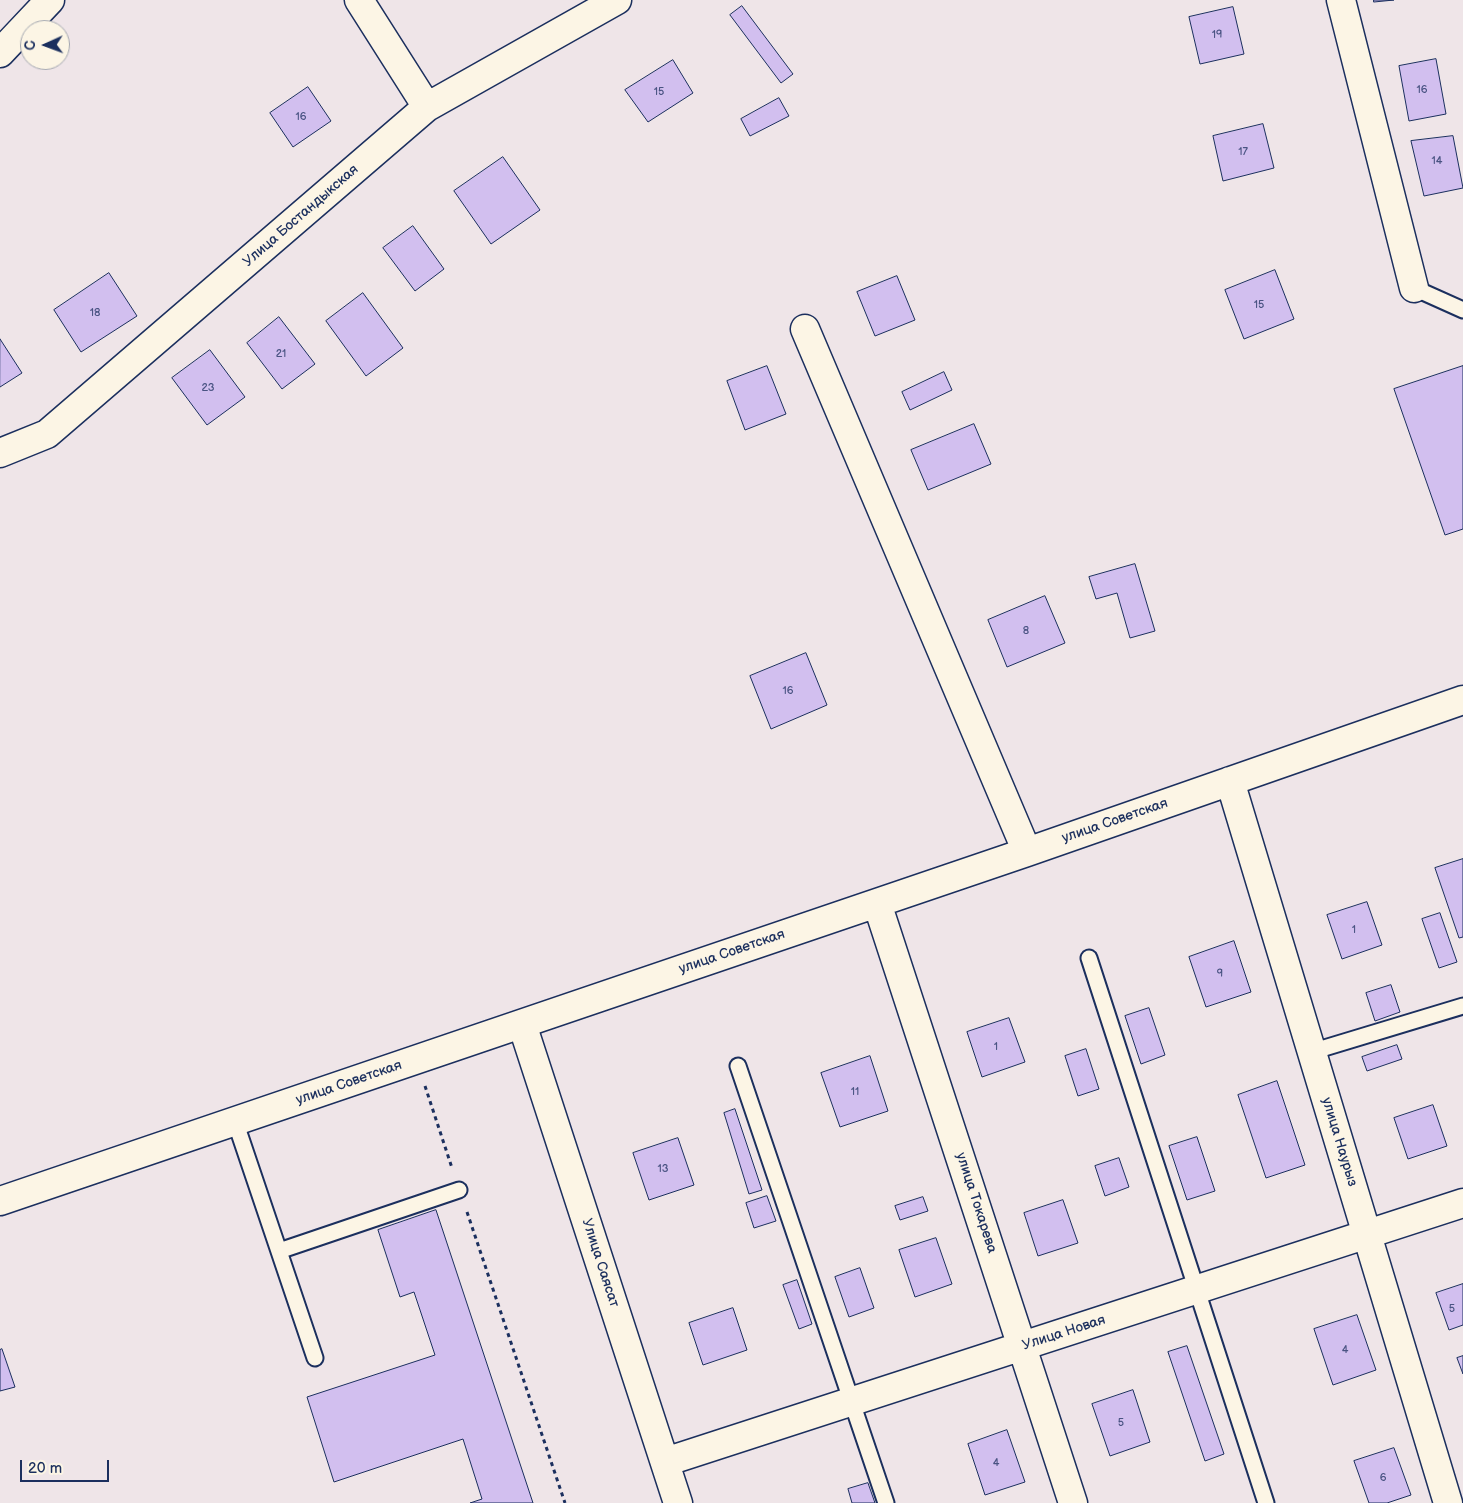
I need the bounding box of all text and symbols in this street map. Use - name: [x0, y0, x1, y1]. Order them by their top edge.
- north arrow: [20, 20, 70, 70]
- house number: 19: [1212, 28, 1222, 42]
- text: С: [22, 40, 39, 51]
- house number: 16: [1417, 83, 1427, 97]
- house number: 15: [654, 85, 664, 99]
- house number: 16: [296, 110, 306, 124]
- house number: 17: [1238, 145, 1248, 159]
- house number: 14: [1432, 154, 1442, 168]
- street label: Улица Бостандыкская: [240, 161, 362, 271]
- house number: 15: [1254, 298, 1264, 312]
- house number: 18: [90, 306, 100, 320]
- house number: 21: [276, 347, 286, 361]
- house number: 23: [201, 381, 215, 395]
- house number: 8: [1023, 624, 1029, 638]
- house number: 16: [783, 684, 793, 698]
- street label: улица Советская: [1060, 795, 1170, 847]
- house number: 1: [1352, 923, 1356, 937]
- street label: улица Советская: [677, 926, 787, 978]
- house number: 9: [1217, 967, 1223, 981]
- house number: 1: [994, 1040, 998, 1054]
- street label: улица Советская: [294, 1057, 404, 1109]
- house number: 11: [851, 1085, 859, 1099]
- street label: улица Наурыз: [1317, 1095, 1361, 1189]
- street label: улица Токарева: [952, 1151, 1000, 1255]
- house number: 13: [657, 1162, 669, 1176]
- street label: Улица Саясат: [578, 1216, 622, 1310]
- house number: 5: [1449, 1302, 1455, 1316]
- street label: Улица Новая: [1020, 1312, 1108, 1354]
- house number: 4: [1342, 1343, 1348, 1357]
- house number: 5: [1118, 1416, 1124, 1430]
- scale bar: [22, 1450, 111, 1482]
- house number: 4: [993, 1456, 999, 1470]
- text: 20 m: [28, 1459, 62, 1478]
- house number: 6: [1380, 1471, 1386, 1485]

